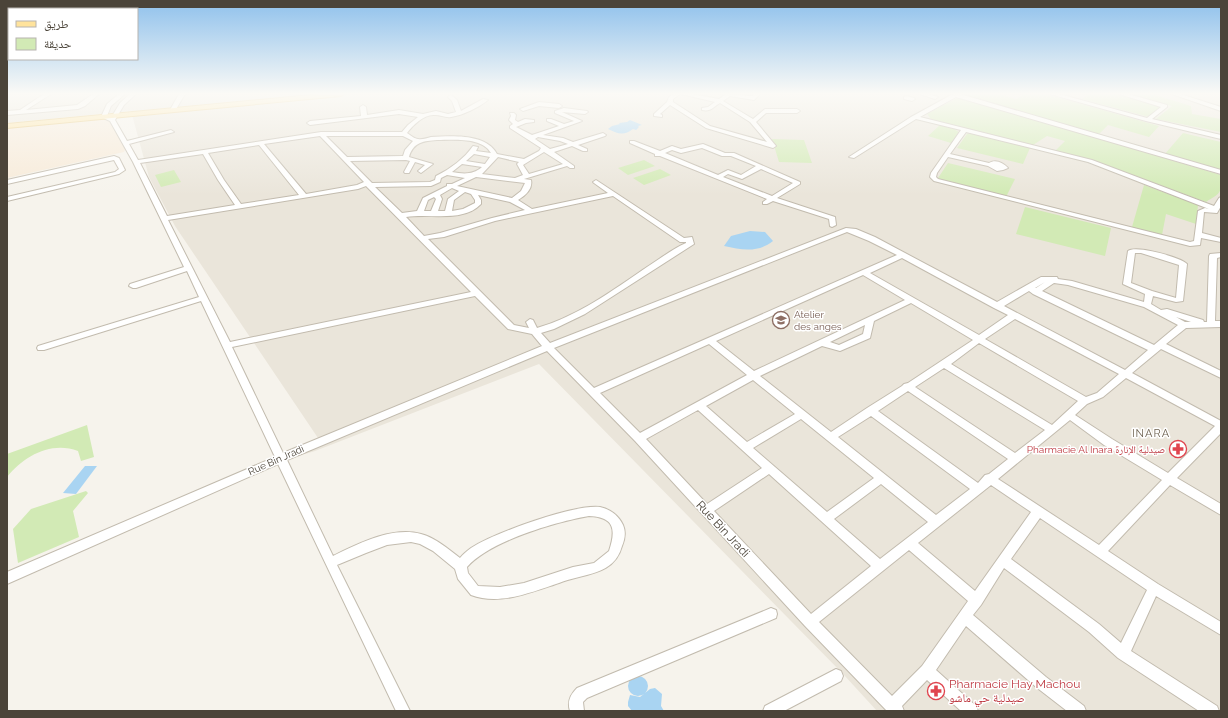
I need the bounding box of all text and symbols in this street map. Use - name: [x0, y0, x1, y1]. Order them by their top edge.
- legend: [8, 8, 138, 60]
- text: طريق: [44, 17, 69, 31]
- text: حديقة: [44, 37, 72, 51]
- place label: Atelier des anges: [794, 309, 842, 332]
- school or university icon: Atelier des anges: [771, 310, 791, 330]
- district label: INARA: [1132, 427, 1170, 440]
- pharmacy icon: Pharmacie Al Inara صيدلية الإنارة: [1168, 439, 1188, 459]
- street label: Rue Bin Jradi: [246, 443, 306, 477]
- place label: Pharmacie Al Inara صيدلية الإنارة: [1027, 444, 1165, 456]
- street label: Rue Bin Jradi: [693, 498, 753, 560]
- place label: Pharmacie Hay Machou صيدلية حي ماشو: [949, 677, 1080, 708]
- pharmacy icon: Pharmacie Hay Machou صيدلية حي ماشو: [926, 681, 946, 701]

